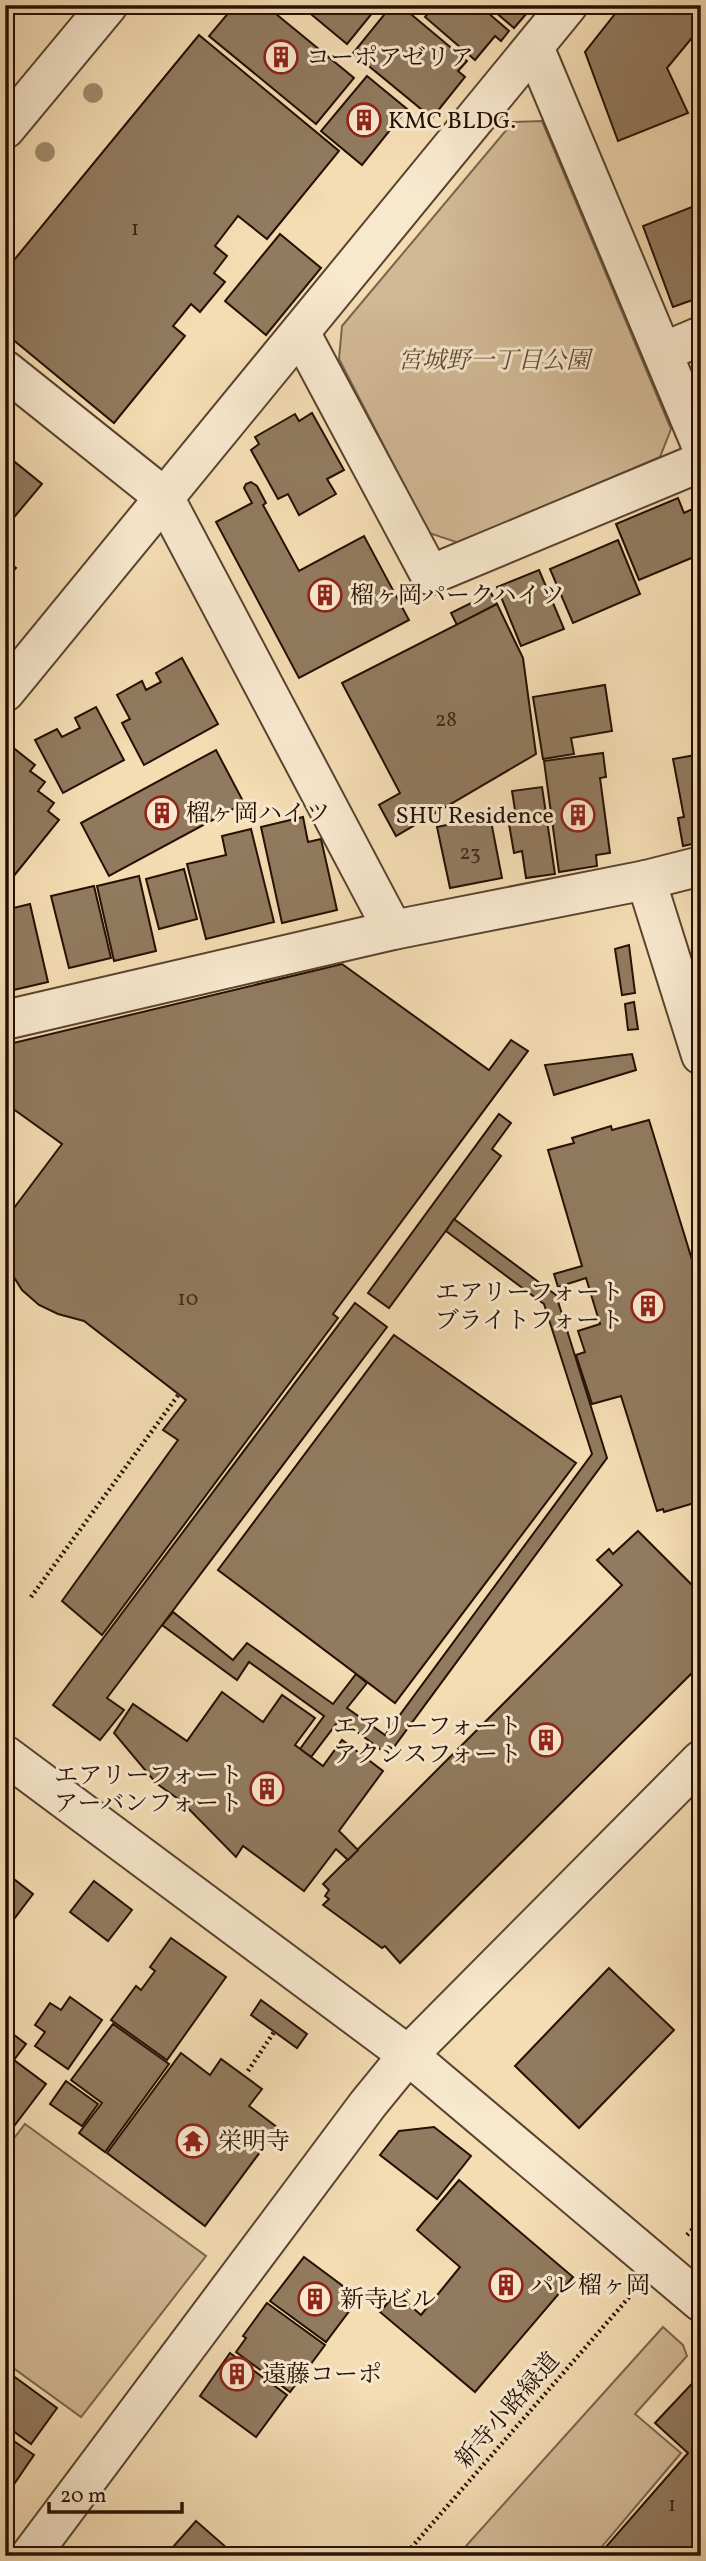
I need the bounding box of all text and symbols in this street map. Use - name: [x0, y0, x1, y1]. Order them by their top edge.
- building icon: コーポアゼリア: [262, 38, 300, 76]
- place label: コーポアゼリア: [306, 42, 474, 76]
- building icon: KMC BLDG.: [345, 101, 383, 139]
- place label: KMC BLDG.: [388, 105, 516, 139]
- house number: 1: [131, 215, 139, 244]
- park label: 宮城野一丁目公園: [398, 345, 594, 379]
- building icon: 榴ヶ岡パークハイツ: [306, 576, 344, 614]
- place label: 榴ヶ岡パークハイツ: [350, 580, 565, 614]
- house number: 28: [435, 706, 457, 735]
- building icon: 榴ヶ岡ハイツ: [143, 794, 181, 832]
- building icon: SHU Residence: [559, 796, 597, 834]
- place label: 榴ヶ岡ハイツ: [186, 798, 330, 832]
- place label: SHU Residence: [396, 800, 554, 834]
- house number: 23: [459, 839, 481, 868]
- place label: エアリーフォート ブライトフォート: [435, 1277, 624, 1339]
- house number: 10: [178, 1285, 198, 1314]
- building icon: エアリーフォート ブライトフォート: [629, 1287, 667, 1325]
- place label: エアリーフォート アクシスフォート: [333, 1711, 522, 1773]
- building icon: エアリーフォート アクシスフォート: [527, 1721, 565, 1759]
- place label: エアリーフォート アーバンフォート: [54, 1760, 243, 1822]
- building icon: エアリーフォート アーバンフォート: [248, 1770, 286, 1808]
- temple icon: 栄明寺: [174, 2122, 212, 2160]
- place label: 栄明寺: [218, 2126, 290, 2160]
- building icon: パレ榴ヶ岡: [487, 2266, 525, 2304]
- place label: パレ榴ヶ岡: [530, 2270, 650, 2304]
- building icon: 新寺ビル: [296, 2280, 334, 2318]
- place label: 新寺ビル: [340, 2284, 436, 2318]
- street label: 新寺小路緑道: [448, 2346, 569, 2477]
- building icon: 遠藤コーポ: [218, 2355, 256, 2393]
- place label: 遠藤コーポ: [262, 2359, 382, 2393]
- scale bar: [49, 2470, 182, 2514]
- text: 20 m: [60, 2482, 106, 2511]
- house number: 1: [668, 2491, 676, 2520]

